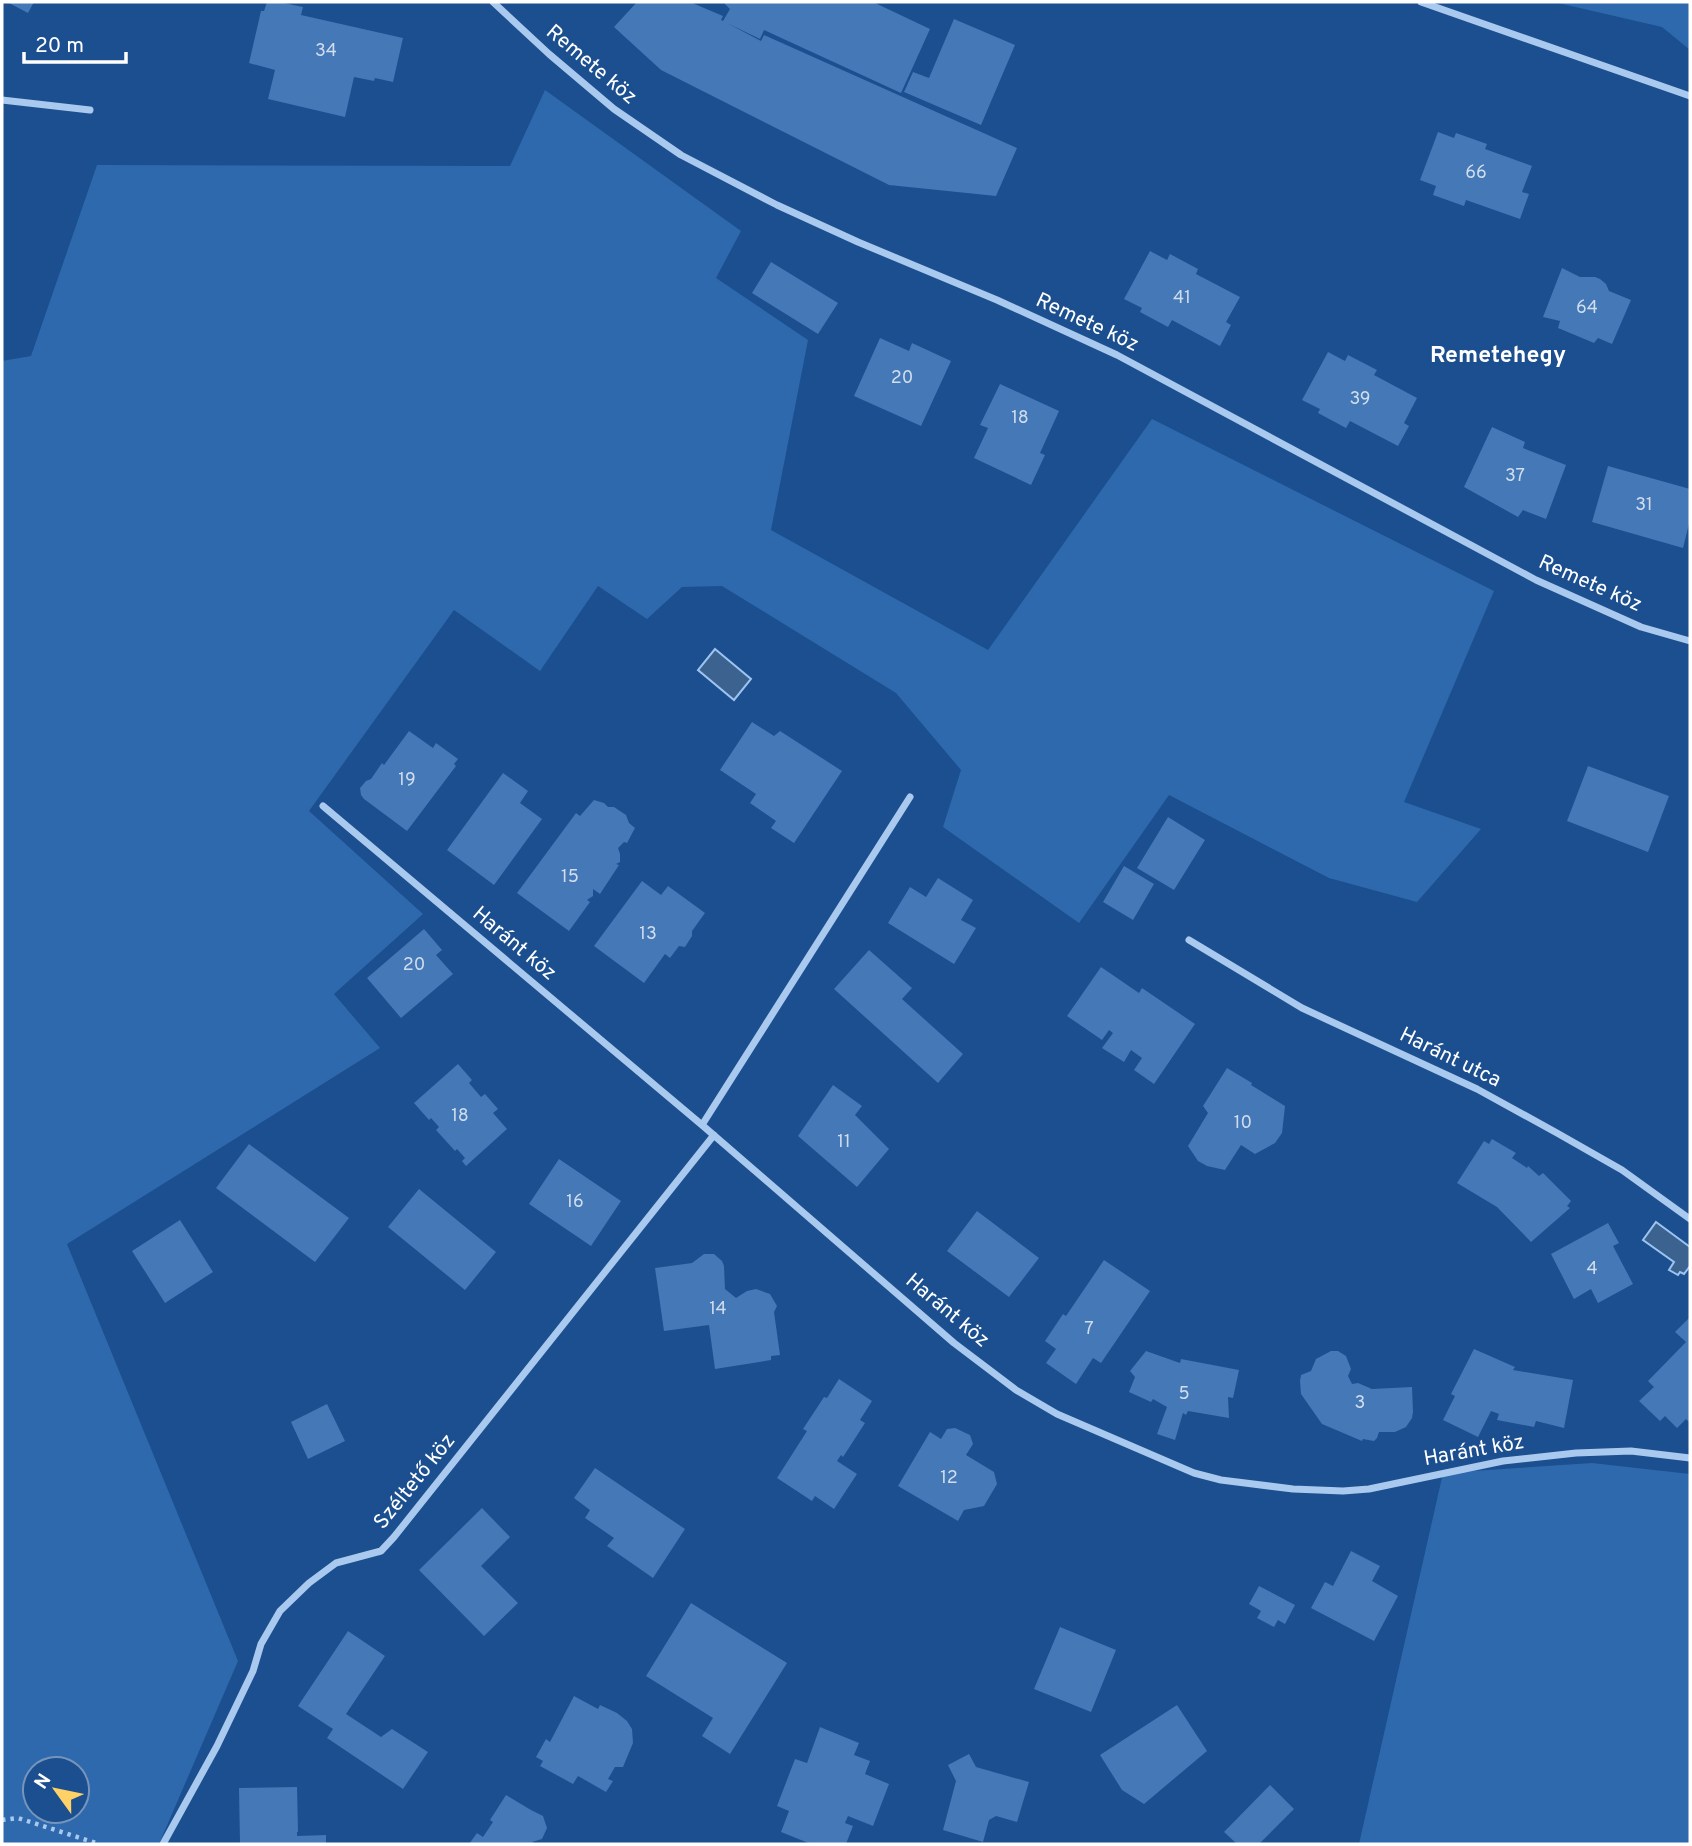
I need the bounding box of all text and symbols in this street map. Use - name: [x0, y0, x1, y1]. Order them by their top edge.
- street label: Remete köz: [540, 19, 642, 111]
- scale bar: [24, 21, 126, 65]
- text: 20 m: [35, 33, 84, 60]
- house number: 34: [315, 40, 337, 63]
- house number: 66: [1465, 162, 1487, 185]
- street label: Remete köz: [1031, 287, 1143, 359]
- house number: 41: [1173, 287, 1191, 310]
- house number: 64: [1576, 297, 1598, 320]
- district label: Remetehegy: [1430, 342, 1566, 371]
- house number: 20: [891, 367, 913, 390]
- house number: 39: [1349, 388, 1371, 411]
- house number: 18: [1011, 407, 1029, 430]
- house number: 37: [1505, 465, 1525, 488]
- house number: 31: [1635, 494, 1653, 517]
- street label: Remete köz: [1534, 549, 1646, 619]
- house number: 19: [398, 769, 416, 792]
- house number: 15: [561, 866, 579, 889]
- street label: Haránt köz: [466, 901, 562, 987]
- house number: 13: [639, 923, 657, 946]
- house number: 20: [403, 954, 425, 977]
- street label: Haránt utca: [1395, 1022, 1505, 1094]
- house number: 18: [451, 1105, 469, 1128]
- house number: 10: [1234, 1112, 1252, 1135]
- house number: 11: [837, 1131, 851, 1154]
- house number: 16: [566, 1191, 584, 1214]
- house number: 4: [1586, 1258, 1598, 1281]
- street label: Haránt köz: [899, 1268, 995, 1354]
- house number: 14: [709, 1298, 727, 1321]
- house number: 7: [1084, 1318, 1094, 1341]
- house number: 5: [1178, 1383, 1190, 1406]
- house number: 3: [1355, 1392, 1365, 1415]
- street label: Széltető köz: [368, 1429, 462, 1535]
- street label: Haránt köz: [1422, 1429, 1526, 1473]
- house number: 12: [940, 1467, 958, 1490]
- north arrow: [21, 1755, 91, 1825]
- text: N: [30, 1770, 57, 1794]

